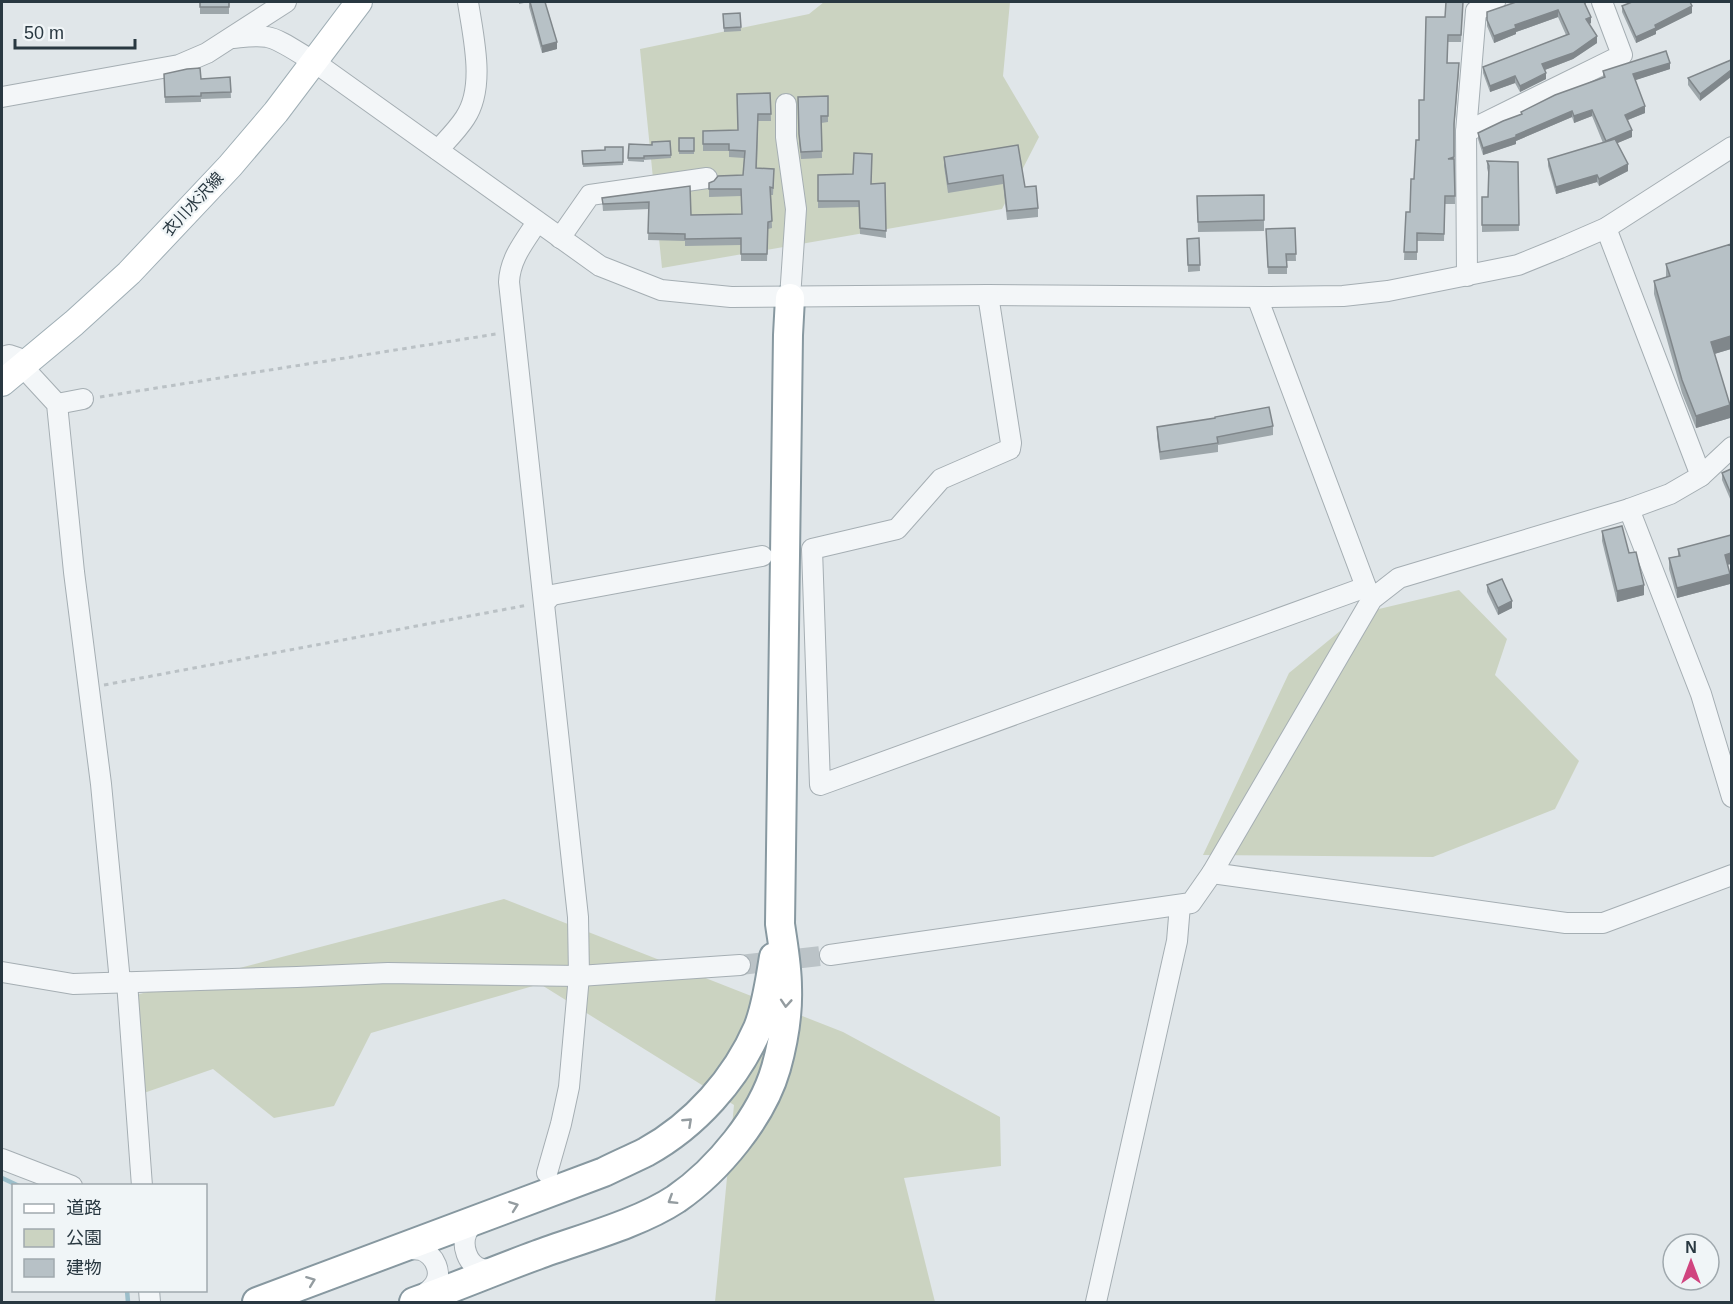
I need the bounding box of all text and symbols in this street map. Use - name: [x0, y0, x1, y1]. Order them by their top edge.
- scale bar: [15, 12, 135, 50]
- text: 50 m: [24, 23, 64, 43]
- street label: 衣川水沢線: [159, 169, 227, 239]
- one-way arrow: [780, 999, 793, 1008]
- one-way arrow: [681, 1118, 692, 1129]
- legend: [12, 1184, 207, 1292]
- one-way arrow: [668, 1192, 678, 1204]
- text: 道路: [66, 1198, 102, 1218]
- one-way arrow: [507, 1201, 518, 1213]
- text: 公園: [66, 1228, 102, 1248]
- north arrow: [1661, 1232, 1721, 1292]
- text: N: [1685, 1239, 1697, 1256]
- text: 建物: [66, 1258, 102, 1278]
- one-way arrow: [305, 1276, 316, 1288]

